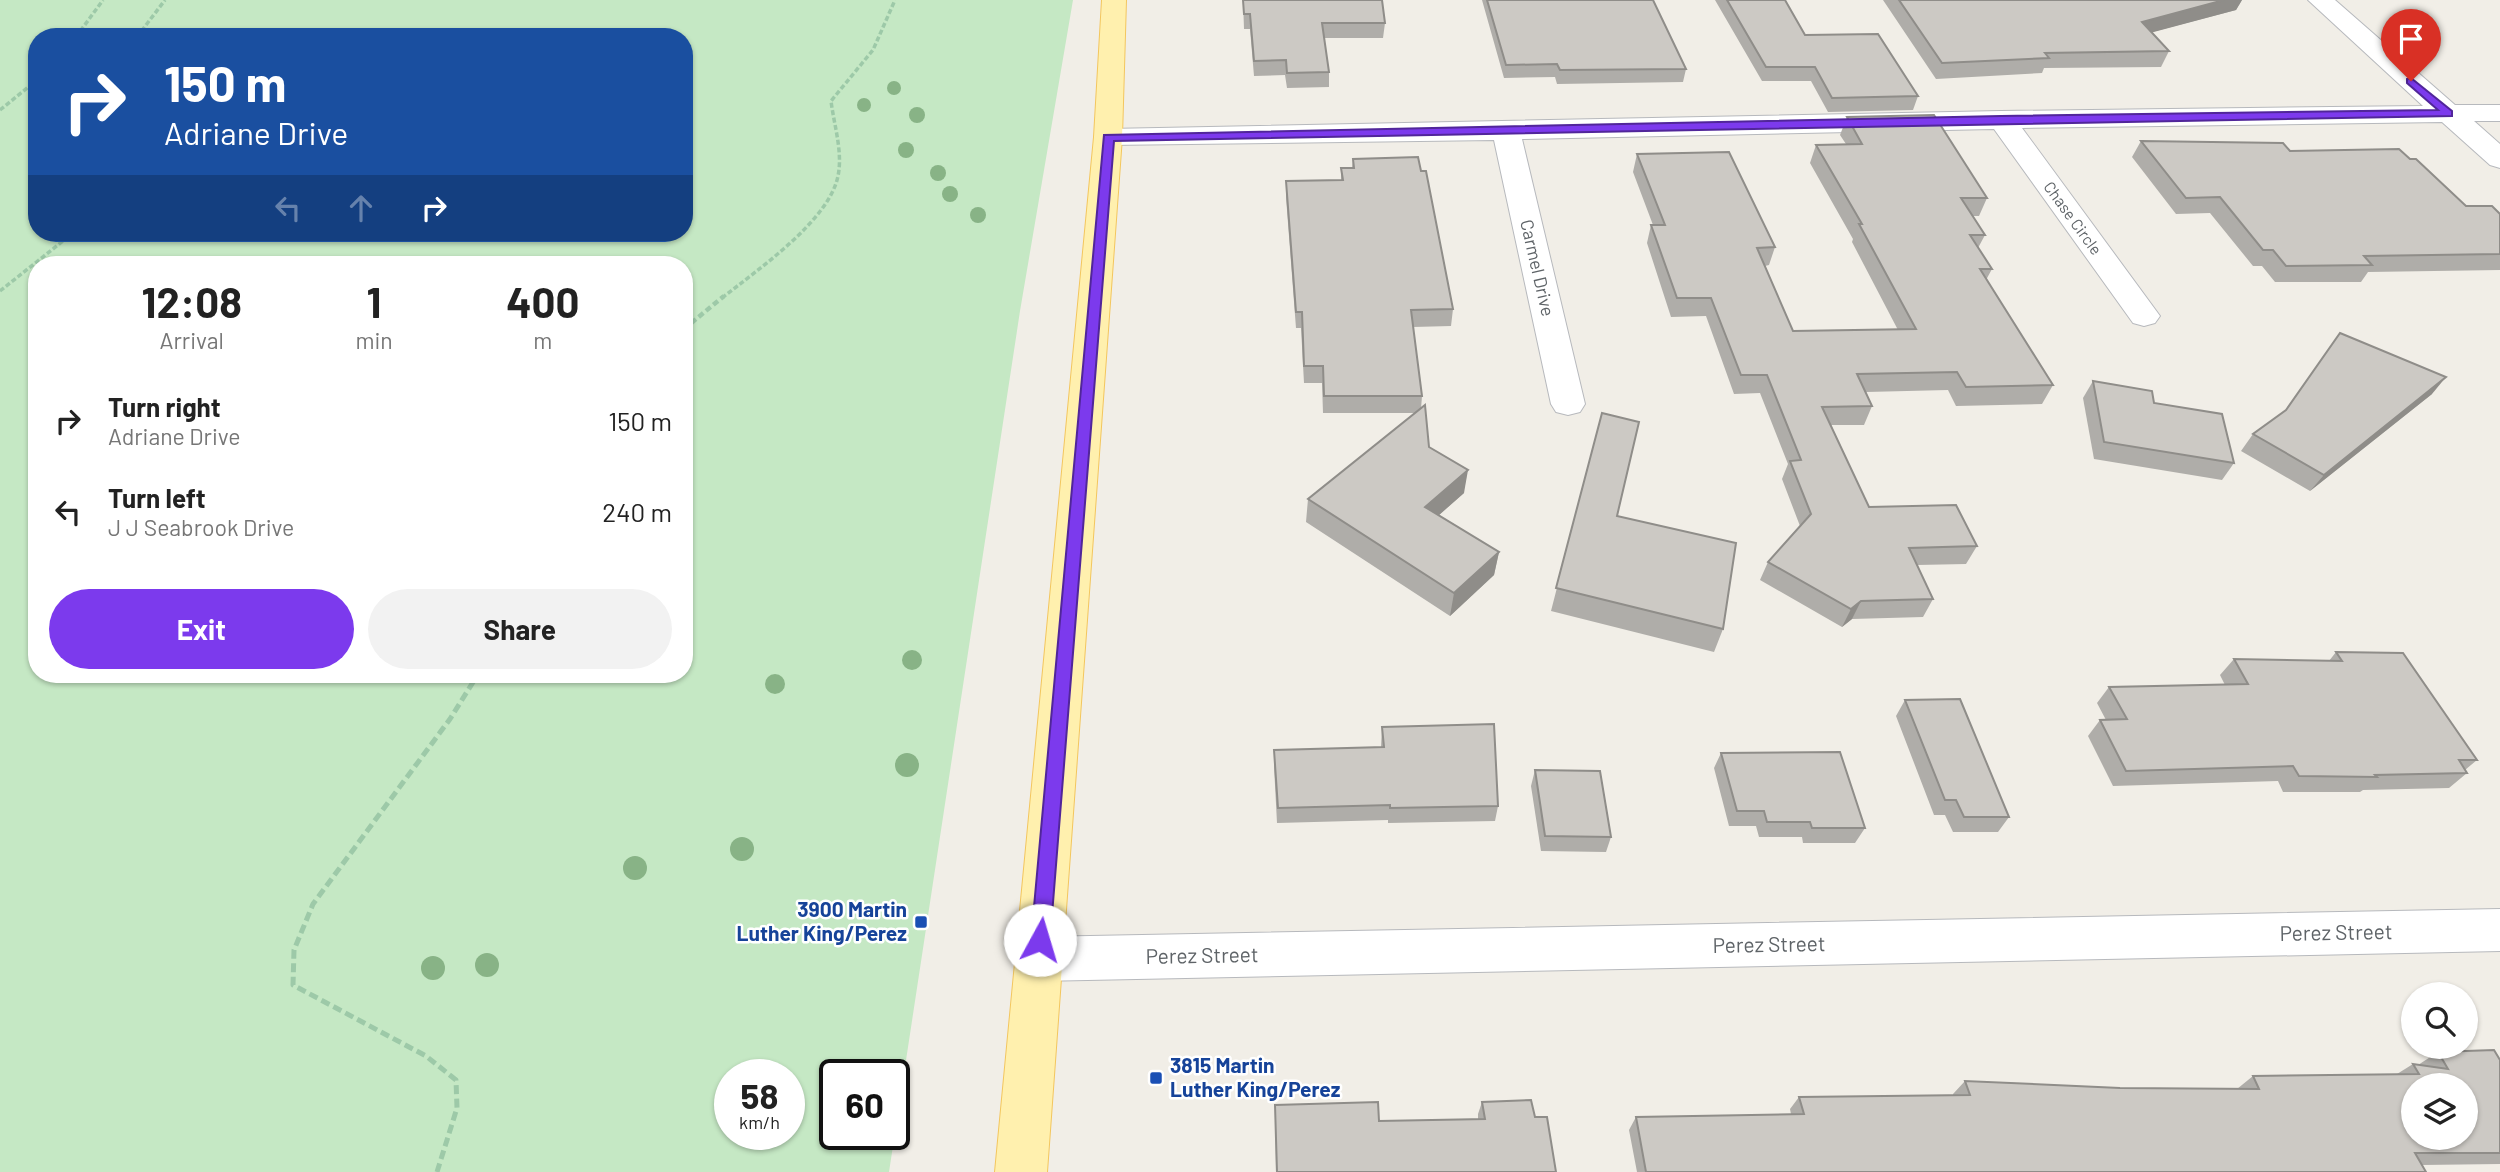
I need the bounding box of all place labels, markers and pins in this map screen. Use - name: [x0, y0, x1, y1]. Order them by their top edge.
- pin: [2381, 9, 2441, 81]
- place label: 3900 Martin Luther King/Perez: [737, 896, 907, 945]
- marker: 3900 Martin Luther King/Perez: [913, 914, 929, 930]
- place label: 3815 Martin Luther King/Perez: [1170, 1052, 1341, 1101]
- marker: 3815 Martin Luther King/Perez: [1148, 1070, 1164, 1086]

